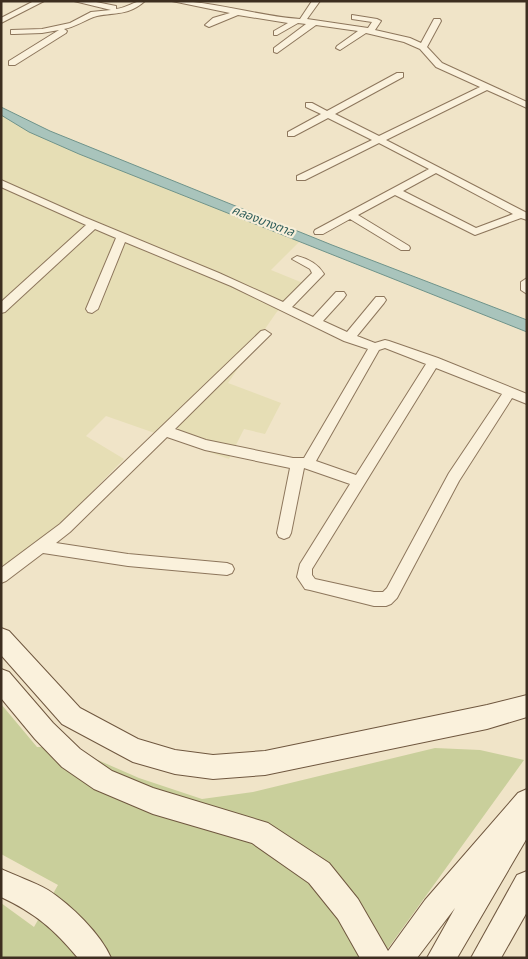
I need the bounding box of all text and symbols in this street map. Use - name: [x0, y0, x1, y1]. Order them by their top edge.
- water label: คลองบางตาล: [230, 202, 297, 240]

